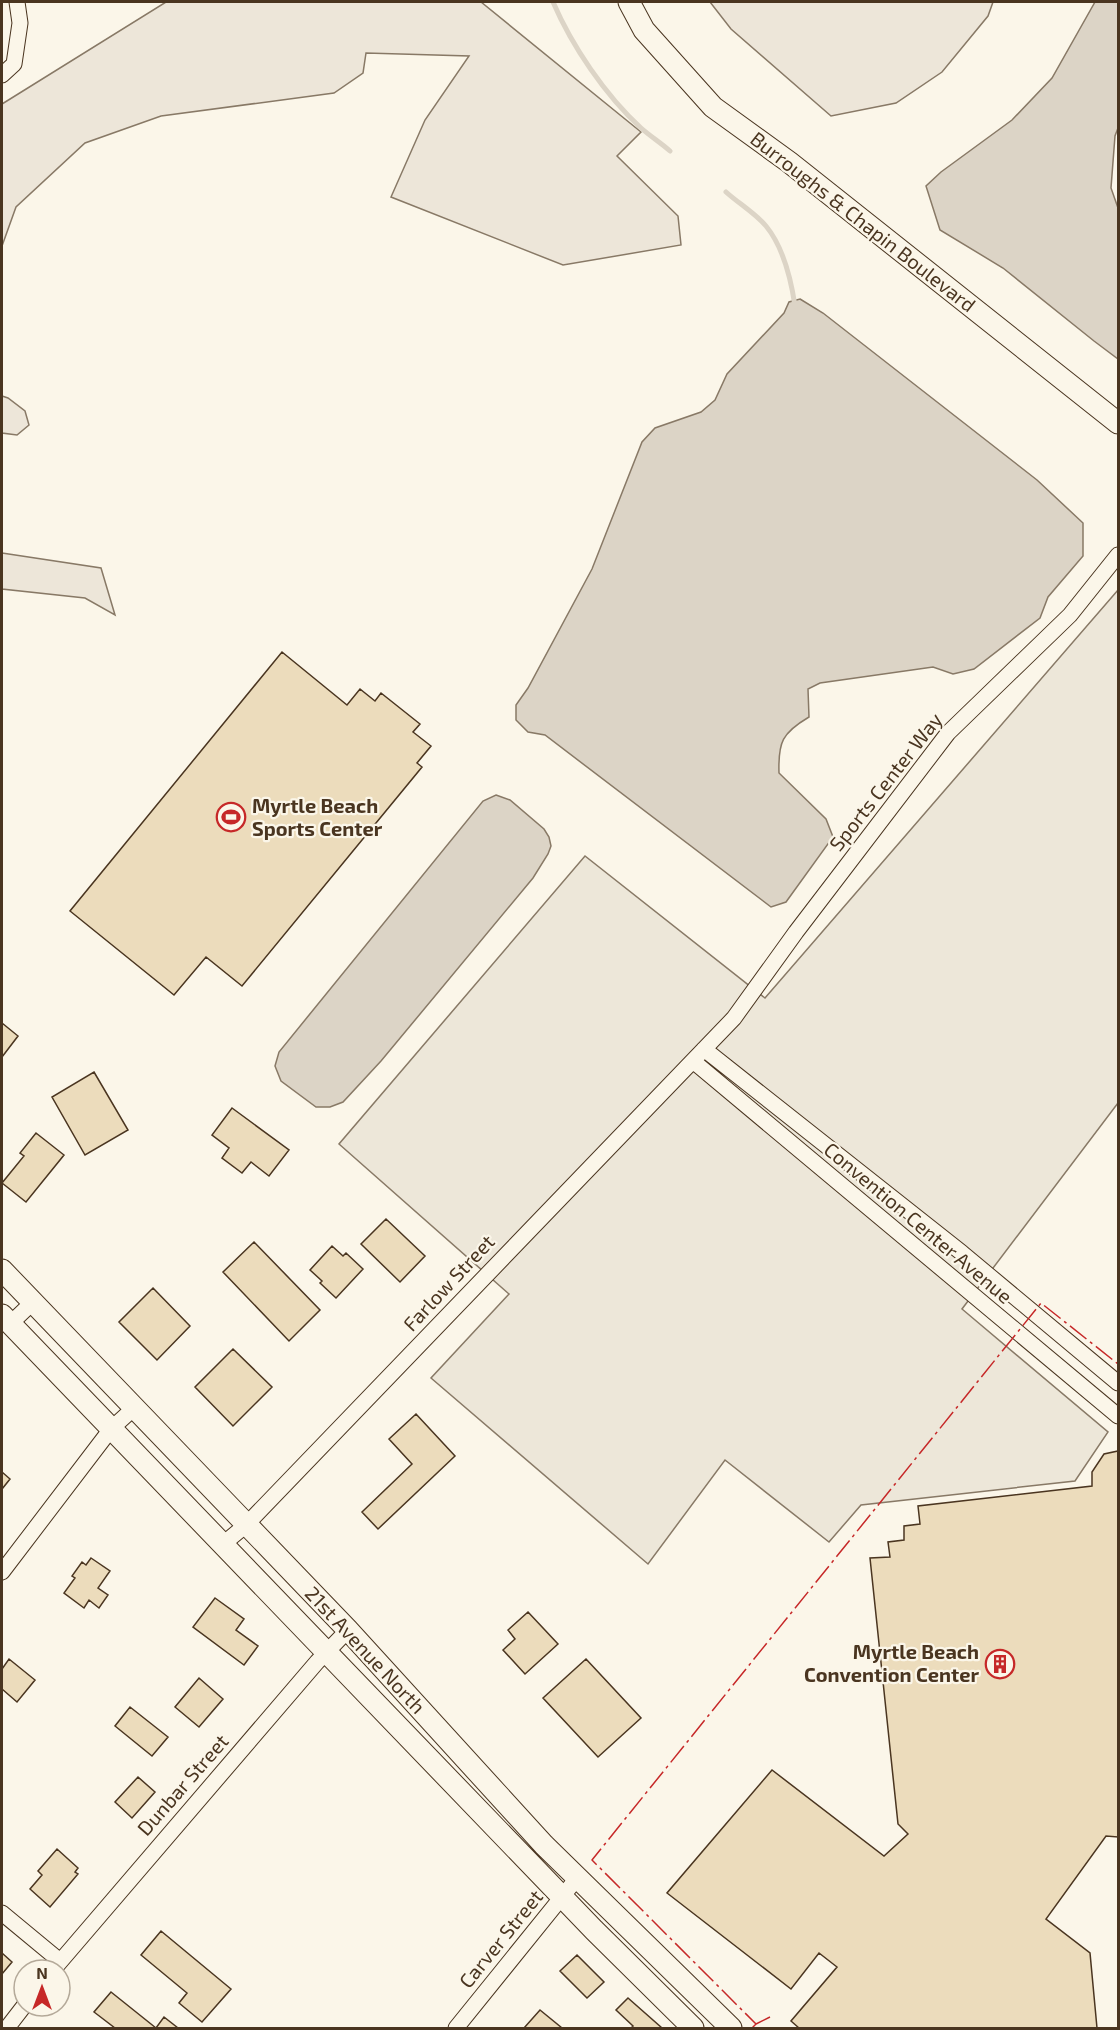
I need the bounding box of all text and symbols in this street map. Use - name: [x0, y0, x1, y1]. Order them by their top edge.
- street label: Burroughs & Chapin Boulevard: [746, 126, 981, 316]
- street label: Sports Center Way: [824, 707, 947, 855]
- place label: Myrtle Beach Sports Center: [252, 793, 383, 840]
- sports icon: Myrtle Beach Sports Center: [215, 801, 247, 833]
- street label: Convention Center Avenue: [820, 1137, 1018, 1308]
- street label: Farlow Street: [398, 1229, 499, 1335]
- street label: 21st Avenue North: [301, 1581, 431, 1718]
- place label: Myrtle Beach Convention Center: [804, 1639, 979, 1686]
- building icon: Myrtle Beach Convention Center: [984, 1648, 1016, 1680]
- street label: Dunbar Street: [132, 1729, 233, 1840]
- street label: Carver Street: [453, 1884, 547, 1992]
- north arrow: [12, 1958, 72, 2018]
- text: N: [36, 1963, 48, 1982]

